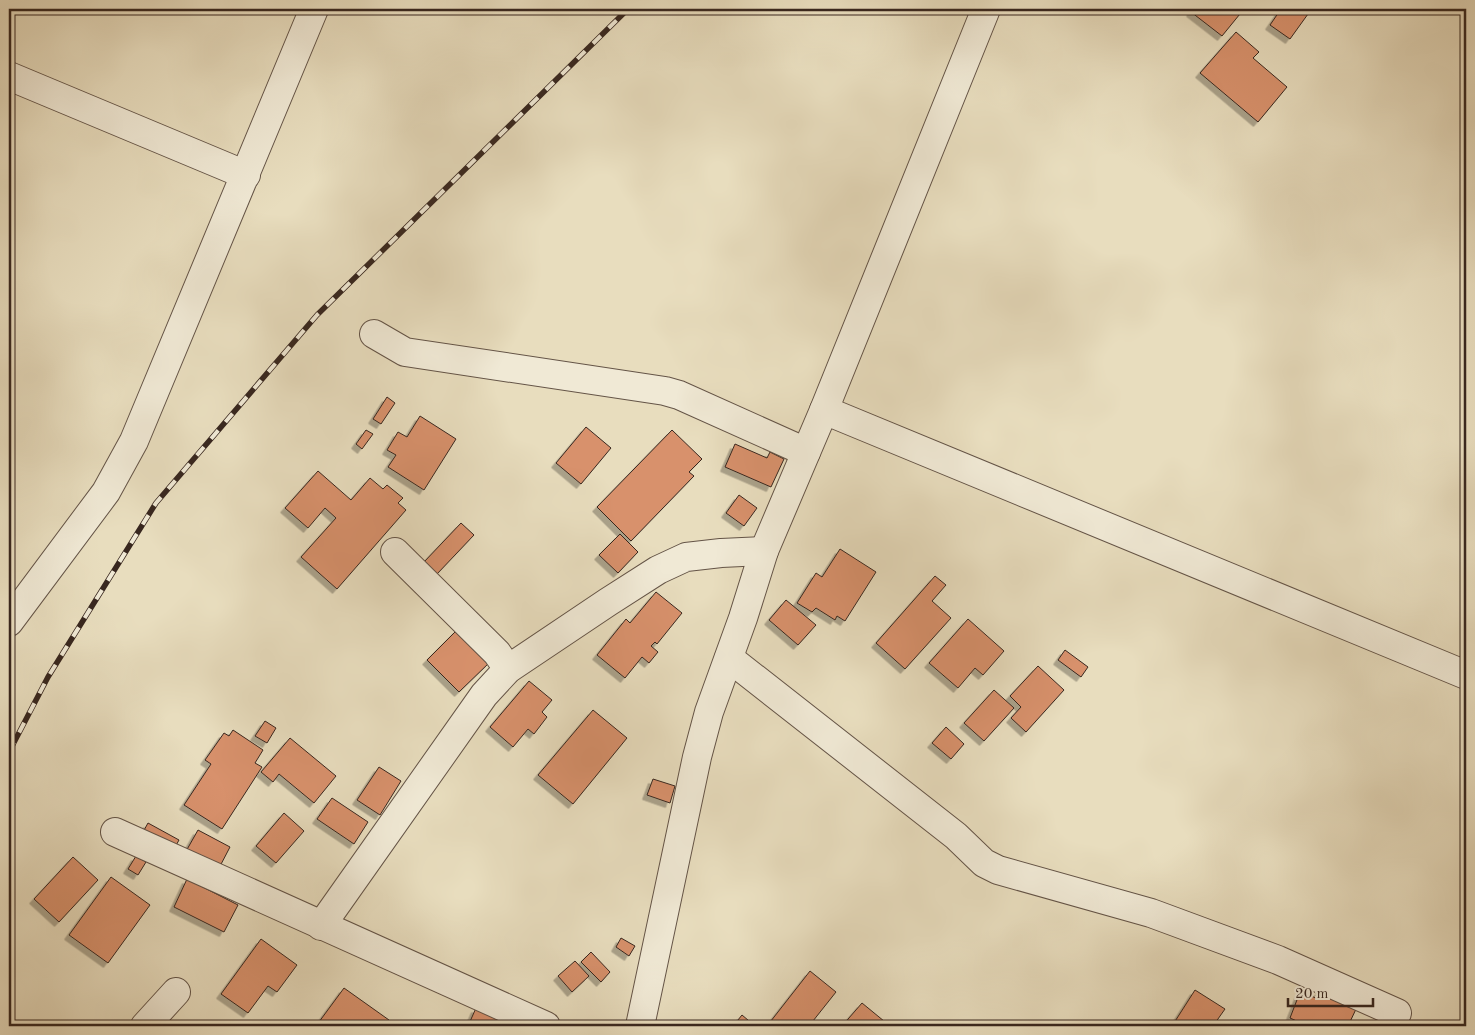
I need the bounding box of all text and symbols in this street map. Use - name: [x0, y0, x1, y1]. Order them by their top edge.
- scale bar: [1288, 975, 1372, 1007]
- text: 20 m: [1295, 987, 1329, 1002]

